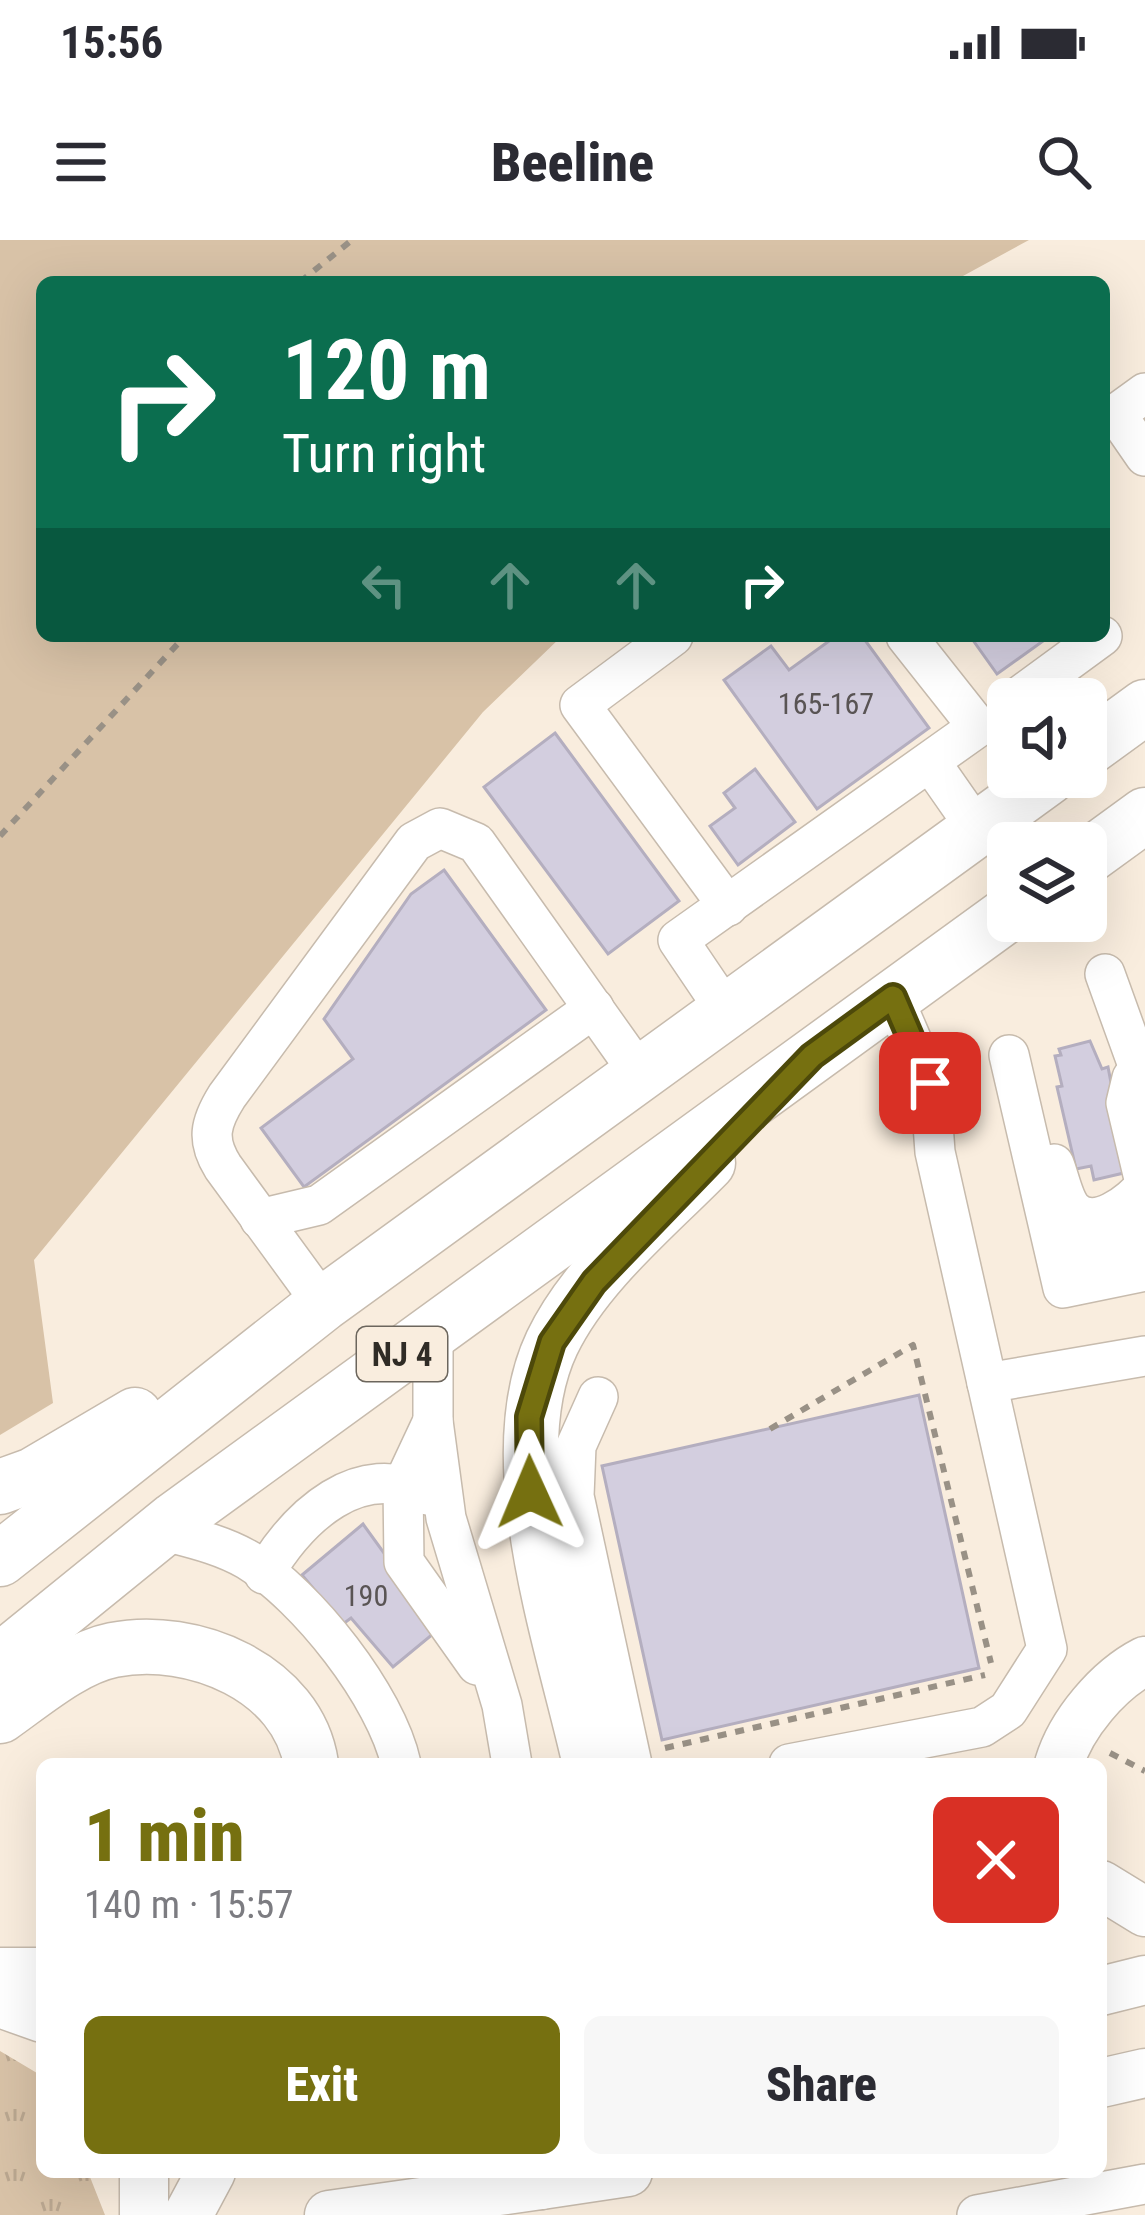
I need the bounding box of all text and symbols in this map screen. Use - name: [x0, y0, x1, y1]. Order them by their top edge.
- text: 15:56: [60, 16, 163, 69]
- icon: menu: [48, 129, 114, 195]
- icon: search: [1031, 129, 1097, 195]
- text: Beeline: [491, 131, 654, 194]
- text: 120 m: [282, 321, 491, 420]
- icon: right: [84, 324, 240, 480]
- text: Turn right: [282, 422, 486, 485]
- icon: left: [351, 552, 417, 618]
- icon: ahead: [477, 552, 543, 618]
- icon: ahead: [603, 552, 669, 618]
- icon: right: [729, 552, 795, 618]
- map controls: [987, 678, 1107, 942]
- button: sound: [987, 678, 1107, 798]
- house number: 165-167: [778, 686, 874, 721]
- button: layers: [987, 822, 1107, 942]
- pin: [879, 1032, 981, 1134]
- icon: arrive: [897, 1050, 963, 1116]
- road number: NJ 4: [357, 1327, 447, 1381]
- position arrow: [467, 1429, 593, 1555]
- house number: 190: [344, 1578, 388, 1613]
- text: 1 min: [84, 1794, 245, 1879]
- button: close: [933, 1797, 1059, 1923]
- text: 140 m · 15:57: [84, 1882, 294, 1928]
- button: Exit: [84, 2016, 560, 2154]
- button: Share: [584, 2016, 1059, 2154]

